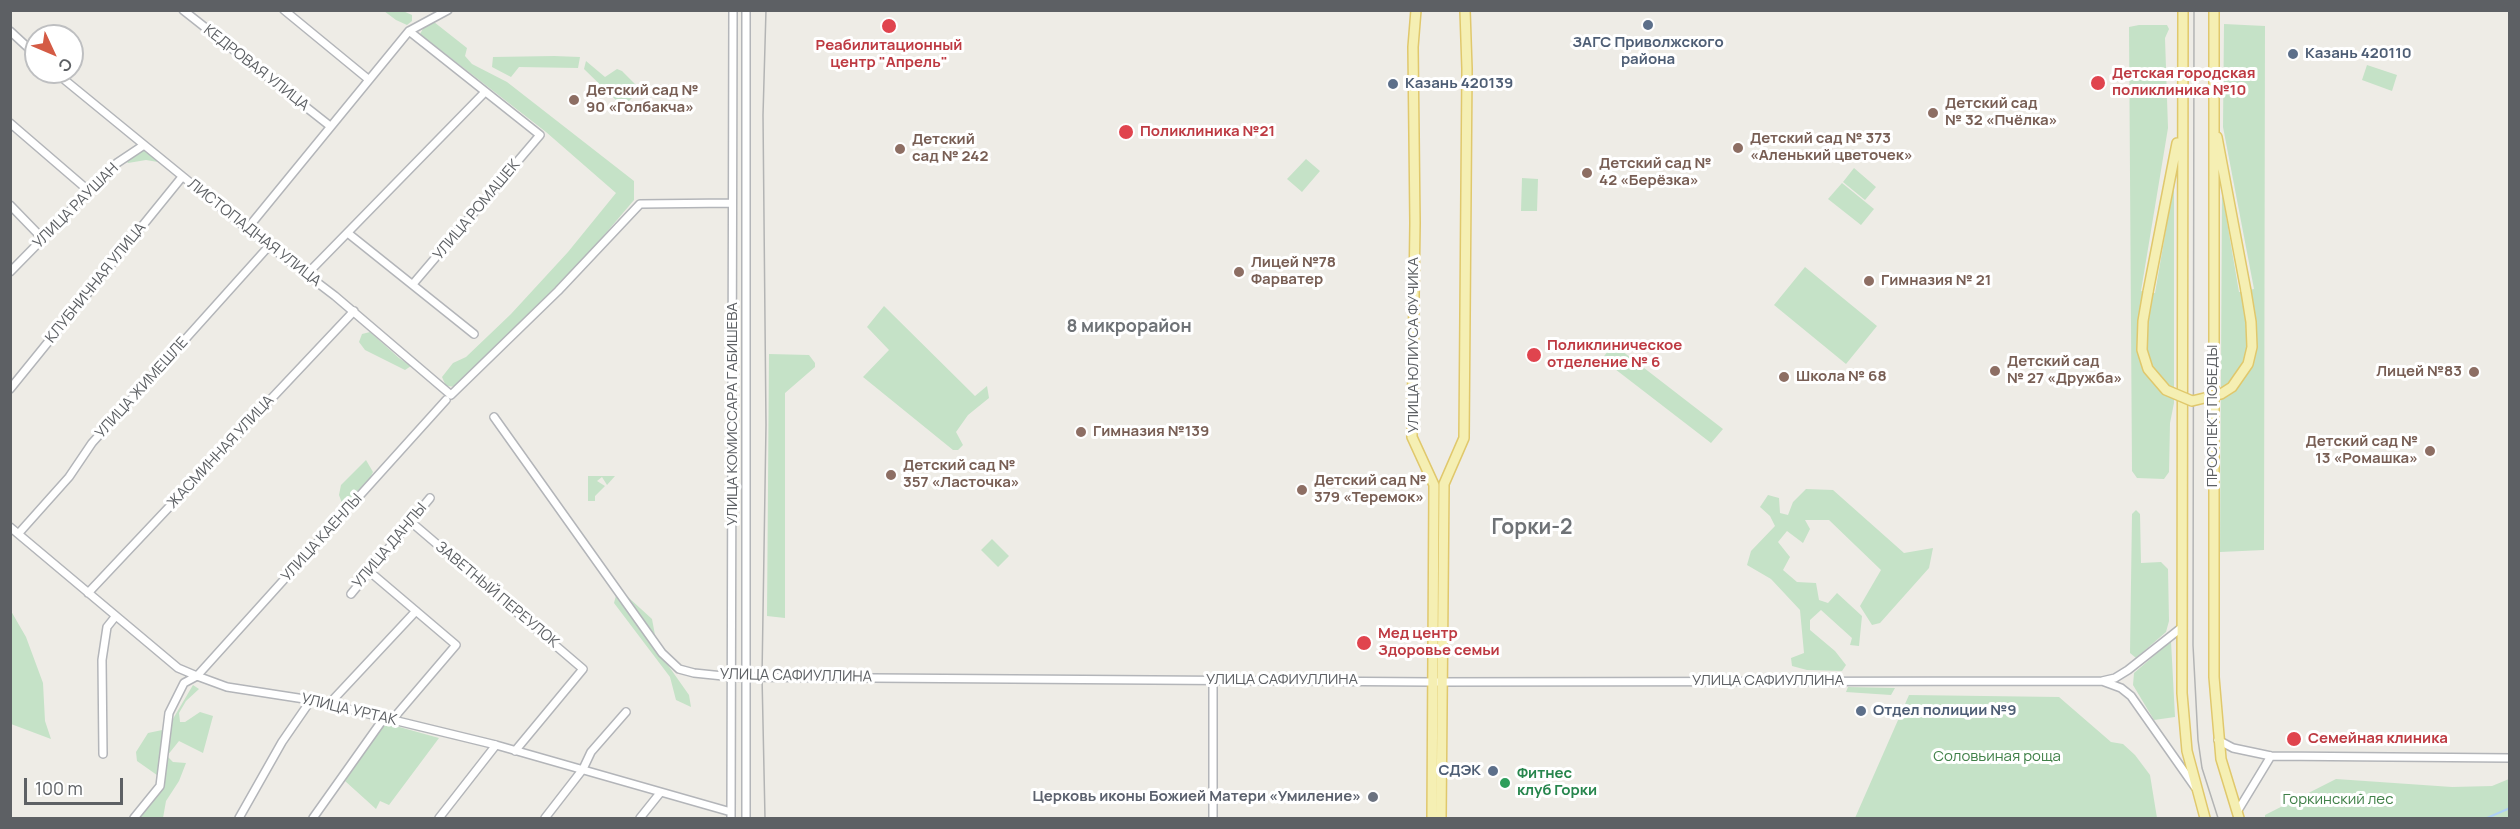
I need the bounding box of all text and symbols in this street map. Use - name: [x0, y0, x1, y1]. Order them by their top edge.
- marker: Реабилитационный центр "Апрель": [880, 17, 898, 35]
- marker: ЗАГС Приволжского района: [1641, 18, 1655, 32]
- street label: КЕДРОВАЯ УЛИЦА: [200, 21, 312, 115]
- north arrow: [24, 24, 84, 84]
- place label: ЗАГС Приволжского района: [1572, 34, 1724, 69]
- place label: Реабилитационный центр "Апрель": [816, 37, 962, 72]
- place label: Казань 420110: [2305, 45, 2412, 63]
- marker: Казань 420110: [2286, 47, 2300, 61]
- text: С: [53, 53, 78, 77]
- place label: Детская городская поликлиника №10: [2112, 65, 2255, 100]
- marker: Детская городская поликлиника №10: [2089, 74, 2107, 92]
- place label: Казань 420139: [1405, 75, 1513, 93]
- marker: Казань 420139: [1386, 77, 1400, 91]
- place label: Детский сад № 90 «Голбакча»: [586, 82, 698, 117]
- marker: Детский сад № 90 «Голбакча»: [567, 93, 581, 107]
- place label: Детский сад № 32 «Пчёлка»: [1945, 95, 2058, 130]
- marker: Детский сад № 32 «Пчёлка»: [1926, 106, 1940, 120]
- marker: Поликлиника №21: [1117, 123, 1135, 141]
- place label: Поликлиника №21: [1140, 123, 1275, 141]
- place label: Детский сад № 373 «Аленький цветочек»: [1750, 130, 1913, 165]
- place label: Детский сад № 242: [912, 131, 988, 166]
- marker: Детский сад № 373 «Аленький цветочек»: [1731, 141, 1745, 155]
- marker: Детский сад № 242: [893, 142, 907, 156]
- place label: Детский сад № 42 «Берёзка»: [1599, 155, 1711, 190]
- street label: УЛИЦА РОМАШЕК: [430, 156, 524, 264]
- street label: УЛИЦА РАУШАН: [30, 160, 122, 252]
- marker: Детский сад № 42 «Берёзка»: [1580, 166, 1594, 180]
- street label: ЛИСТОПАДНАЯ УЛИЦА: [184, 175, 324, 291]
- street label: КЛУБНИЧНАЯ УЛИЦА: [42, 219, 150, 347]
- place label: Лицей №78 Фарватер: [1251, 254, 1336, 289]
- street label: УЛИЦА ЮЛИУСА ФУЧИКА: [1405, 257, 1423, 433]
- marker: Лицей №78 Фарватер: [1232, 265, 1246, 279]
- place label: Гимназия № 21: [1881, 272, 1991, 290]
- marker: Гимназия № 21: [1862, 274, 1876, 288]
- street label: УЛИЦА КОМИССАРА ГАБИШЕВА: [724, 302, 742, 526]
- district label: 8 микрорайон: [1066, 316, 1192, 338]
- street label: УЛИЦА ЖИМЕШЛЕ: [92, 334, 192, 442]
- place label: Поликлиническое отделение № 6: [1547, 337, 1682, 372]
- street label: ПРОСПЕКТ ПОБЕДЫ: [2204, 345, 2222, 487]
- marker: Поликлиническое отделение № 6: [1525, 346, 1543, 364]
- place label: Детский сад № 27 «Дружба»: [2007, 353, 2122, 388]
- place label: Лицей №83: [2376, 363, 2462, 381]
- marker: Детский сад № 27 «Дружба»: [1988, 364, 2002, 378]
- marker: Лицей №83: [2467, 365, 2481, 379]
- place label: Школа № 68: [1796, 368, 1887, 386]
- marker: Школа № 68: [1777, 370, 1791, 384]
- street label: ЖАСМИННАЯ УЛИЦА: [164, 392, 278, 512]
- place label: Гимназия №139: [1093, 423, 1209, 441]
- marker: Гимназия №139: [1074, 425, 1088, 439]
- place label: Детский сад № 13 «Ромашка»: [2306, 433, 2418, 468]
- marker: Детский сад № 13 «Ромашка»: [2423, 444, 2437, 458]
- place label: Детский сад № 357 «Ласточка»: [903, 457, 1020, 492]
- marker: Детский сад № 357 «Ласточка»: [884, 468, 898, 482]
- place label: Детский сад № 379 «Теремок»: [1314, 472, 1426, 507]
- marker: Детский сад № 379 «Теремок»: [1295, 483, 1309, 497]
- street label: УЛИЦА КАЕНЛЫ: [278, 490, 366, 586]
- street label: УЛИЦА ДАНЛЫ: [349, 500, 431, 592]
- district label: Горки-2: [1491, 515, 1573, 541]
- street label: ЗАВЕТНЫЙ ПЕРЕУЛОК: [432, 538, 562, 652]
- place label: Мед центр Здоровье семьи: [1378, 625, 1500, 660]
- marker: Мед центр Здоровье семьи: [1355, 634, 1373, 652]
- street label: УЛИЦА САФИУЛЛИНА: [720, 666, 872, 686]
- street label: УЛИЦА САФИУЛЛИНА: [1206, 671, 1358, 689]
- street label: УЛИЦА САФИУЛЛИНА: [1692, 672, 1844, 690]
- street label: УЛИЦА УРТАК: [299, 690, 399, 730]
- place label: Отдел полиции №9: [1873, 702, 2017, 720]
- marker: Отдел полиции №9: [1854, 704, 1868, 718]
- marker: Семейная клиника: [2285, 730, 2303, 748]
- place label: Семейная клиника: [2308, 730, 2448, 748]
- park label: Соловьиная роща: [1933, 748, 2061, 766]
- place label: СДЭК: [1438, 762, 1481, 780]
- marker: СДЭК: [1486, 764, 1500, 778]
- place label: Фитнес клуб Горки: [1517, 765, 1597, 800]
- scale bar: [27, 766, 126, 804]
- text: 100 m: [35, 776, 83, 800]
- marker: Фитнес клуб Горки: [1498, 776, 1512, 790]
- place label: Церковь иконы Божией Матери «Умиление»: [1033, 788, 1361, 806]
- marker: Церковь иконы Божией Матери «Умиление»: [1366, 790, 1380, 804]
- park label: Горкинский лес: [2283, 791, 2393, 809]

